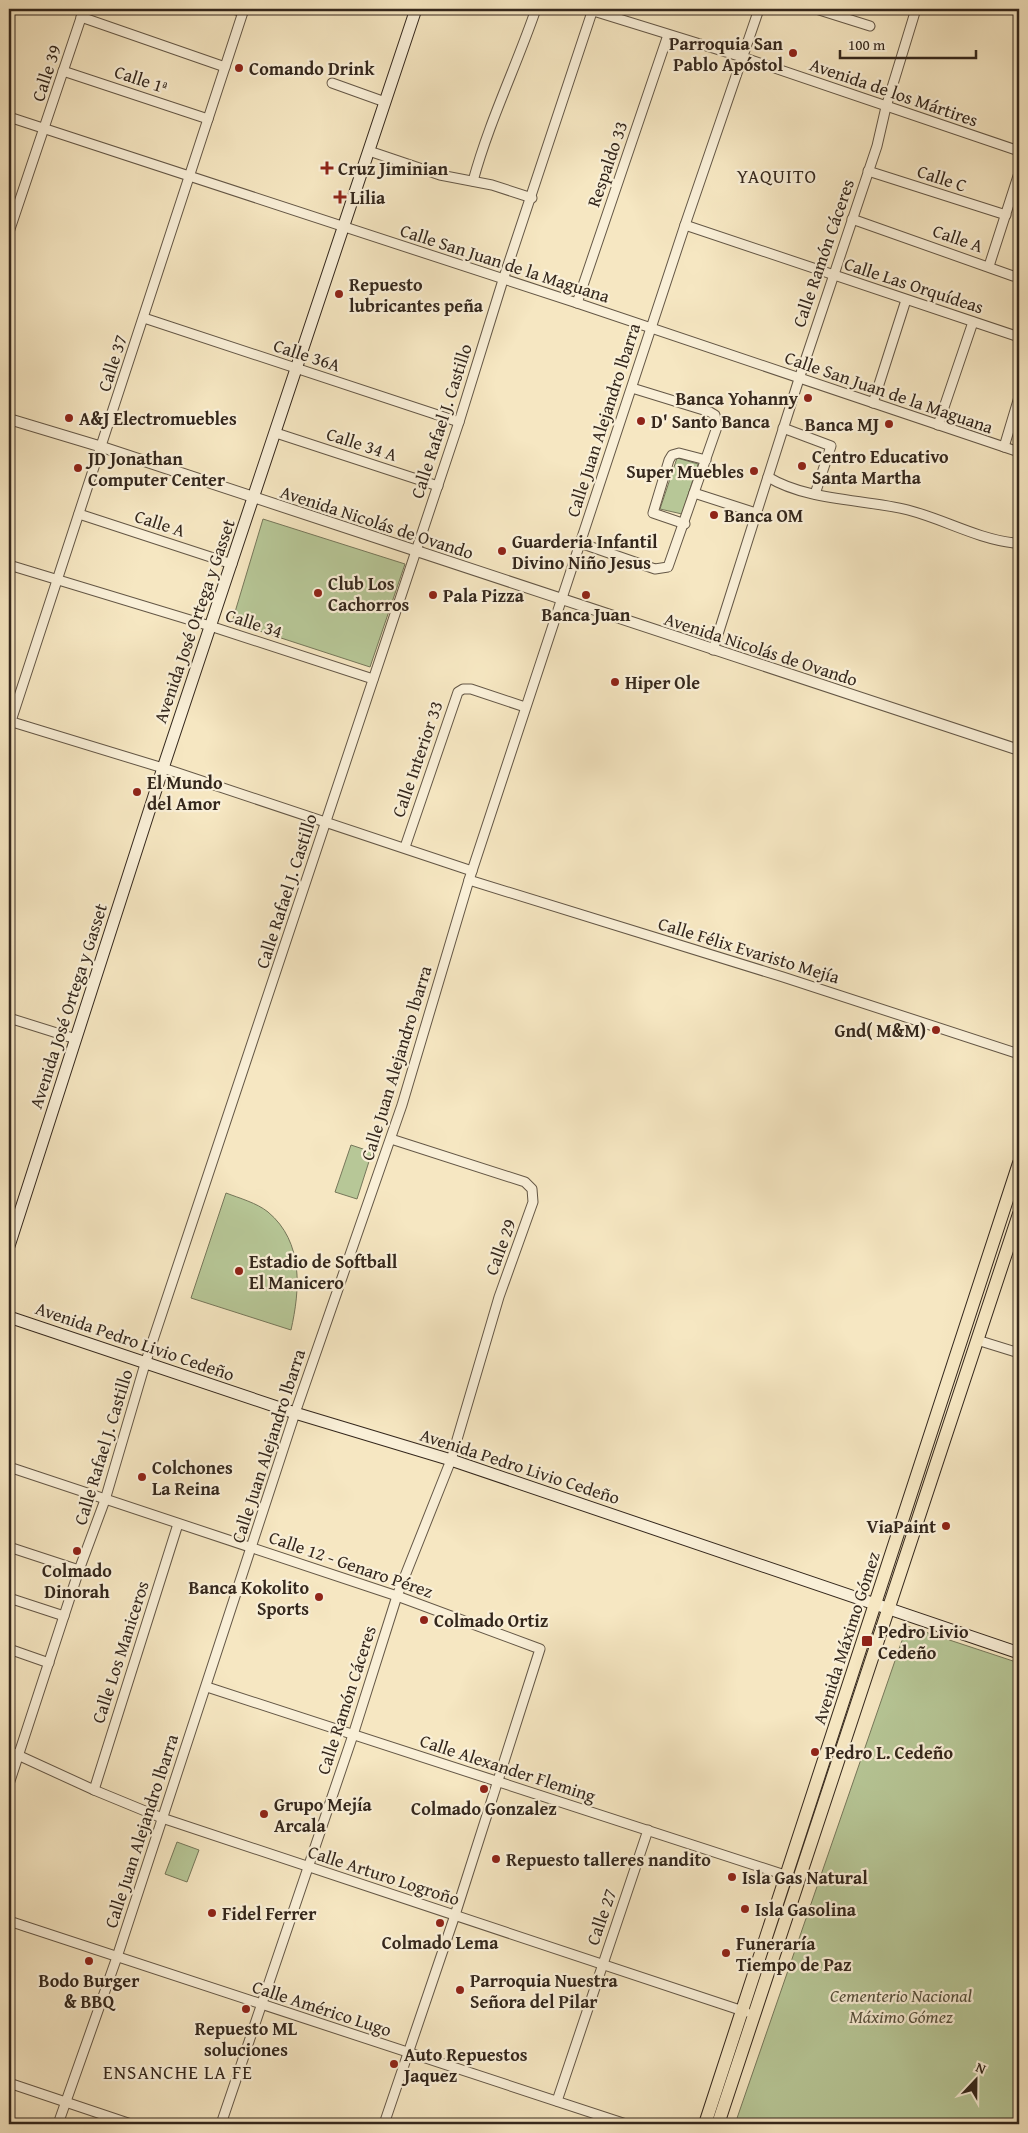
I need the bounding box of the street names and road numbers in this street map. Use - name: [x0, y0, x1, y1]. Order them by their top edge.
- street label: Calle 39: [24, 41, 68, 105]
- street label: Avenida de los Mártires: [806, 51, 982, 133]
- street label: Calle 1ª: [111, 58, 171, 100]
- street label: Respaldo 33: [580, 117, 634, 211]
- street label: Calle C: [914, 157, 970, 199]
- street label: Calle Ramón Cáceres: [785, 175, 861, 331]
- street label: Calle San Juan de la Maguana: [397, 216, 614, 310]
- street label: Calle A: [929, 217, 987, 259]
- street label: Calle Las Orquídeas: [841, 250, 987, 320]
- street label: Calle Juan Alejandro lbarra: [559, 319, 647, 521]
- street label: Calle 37: [90, 331, 134, 395]
- street label: Calle 36A: [270, 331, 344, 379]
- street label: Calle Rafael J. Castillo: [403, 340, 479, 502]
- street label: Calle San Juan de la Maguana: [781, 344, 997, 441]
- street label: Calle 34 A: [323, 420, 401, 468]
- street label: Avenida Nicolás de Ovando: [277, 478, 477, 566]
- street label: Calle A: [131, 502, 189, 544]
- street label: Avenida José Ortega y Gasset: [146, 515, 242, 727]
- street label: Calle 34: [222, 601, 286, 645]
- street label: Avenida Nicolás de Ovando: [661, 605, 861, 693]
- street label: Calle Interior 33: [384, 697, 450, 821]
- street label: Calle Rafael J. Castillo: [248, 810, 324, 972]
- street label: Avenida José Ortega y Gasset: [22, 899, 114, 1112]
- street label: Calle Félix Evaristo Mejía: [655, 910, 843, 991]
- street label: Calle Juan Alejandro lbarra: [353, 962, 439, 1164]
- street label: Calle 29: [477, 1215, 523, 1279]
- street label: Avenida Pedro Livio Cedeño: [32, 1294, 238, 1388]
- street label: Calle Juan Alejandro lbarra: [224, 1345, 312, 1547]
- street label: Calle Rafael J. Castillo: [66, 1366, 140, 1528]
- street label: Avenida Pedro Livio Cedeño: [417, 1421, 623, 1511]
- street label: Calle 12 - Genaro Pérez: [265, 1523, 437, 1605]
- street label: Avenida Máximo Gómez: [805, 1548, 887, 1728]
- street label: Calle Los Maniceros: [84, 1577, 156, 1727]
- street label: Calle Ramón Cáceres: [309, 1622, 383, 1778]
- street label: Calle Alexander Fleming: [417, 1727, 599, 1809]
- street label: Calle Juan Alejandro lbarra: [97, 1730, 185, 1932]
- street label: Calle Arturo Logroño: [305, 1838, 463, 1912]
- street label: Calle 27: [579, 1885, 623, 1949]
- street label: Calle Américo Lugo: [249, 1973, 395, 2043]

